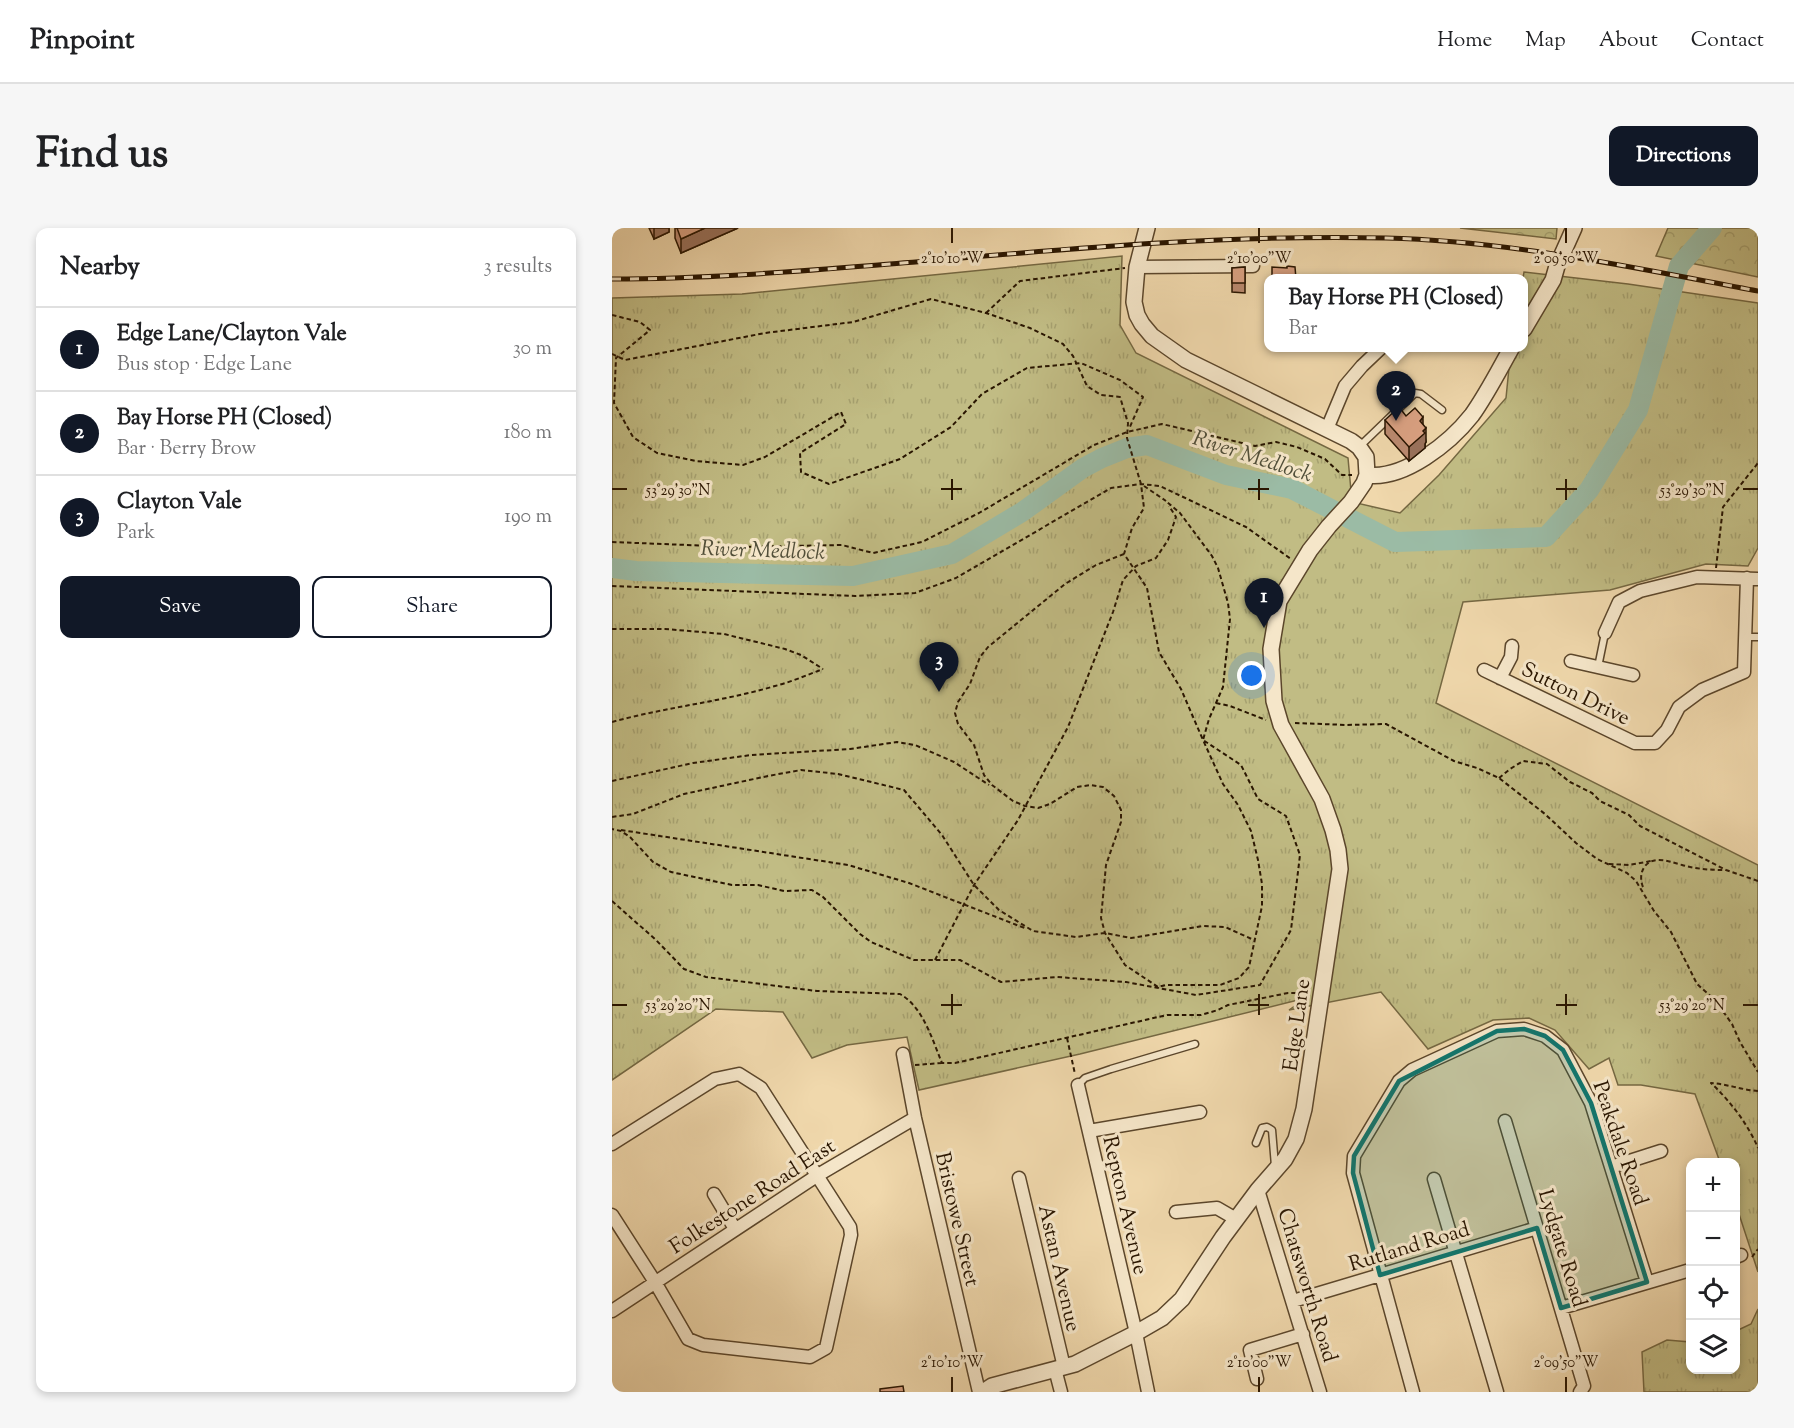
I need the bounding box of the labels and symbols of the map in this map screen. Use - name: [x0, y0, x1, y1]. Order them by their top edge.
- text: 2°10'10"W: [921, 249, 984, 270]
- text: 2°10'00"W: [1227, 249, 1292, 270]
- text: 2°09'50"W: [1534, 249, 1599, 270]
- pin: 2: [1376, 372, 1416, 421]
- water label: River Medlock: [1188, 423, 1316, 492]
- text: 53°29'30"N: [645, 481, 710, 502]
- text: 53°29'30"N: [1659, 481, 1724, 502]
- water label: River Medlock: [700, 534, 826, 570]
- pin: 1: [1244, 578, 1284, 628]
- pin: 3: [920, 642, 958, 692]
- street label: Sutton Drive: [1516, 655, 1635, 734]
- your location: [1237, 661, 1266, 690]
- street label: Edge Lane: [1277, 977, 1319, 1073]
- text: 53°29'20"N: [644, 996, 711, 1017]
- text: 53°29'20"N: [1658, 996, 1725, 1017]
- street label: Peakdale Road: [1584, 1077, 1655, 1210]
- street label: Folkestone Road East: [664, 1133, 842, 1263]
- street label: Repton Avenue: [1094, 1133, 1155, 1278]
- street label: Bristowe Street: [926, 1149, 986, 1290]
- street label: Lydgate Road: [1529, 1186, 1593, 1311]
- street label: Astan Avenue: [1029, 1202, 1087, 1335]
- street label: Chatsworth Road: [1268, 1205, 1344, 1367]
- street label: Rutland Road: [1345, 1215, 1474, 1281]
- text: 2°10'10"W: [921, 1353, 984, 1374]
- text: 2°10'00"W: [1227, 1353, 1292, 1374]
- text: 2°09'50"W: [1534, 1353, 1599, 1374]

